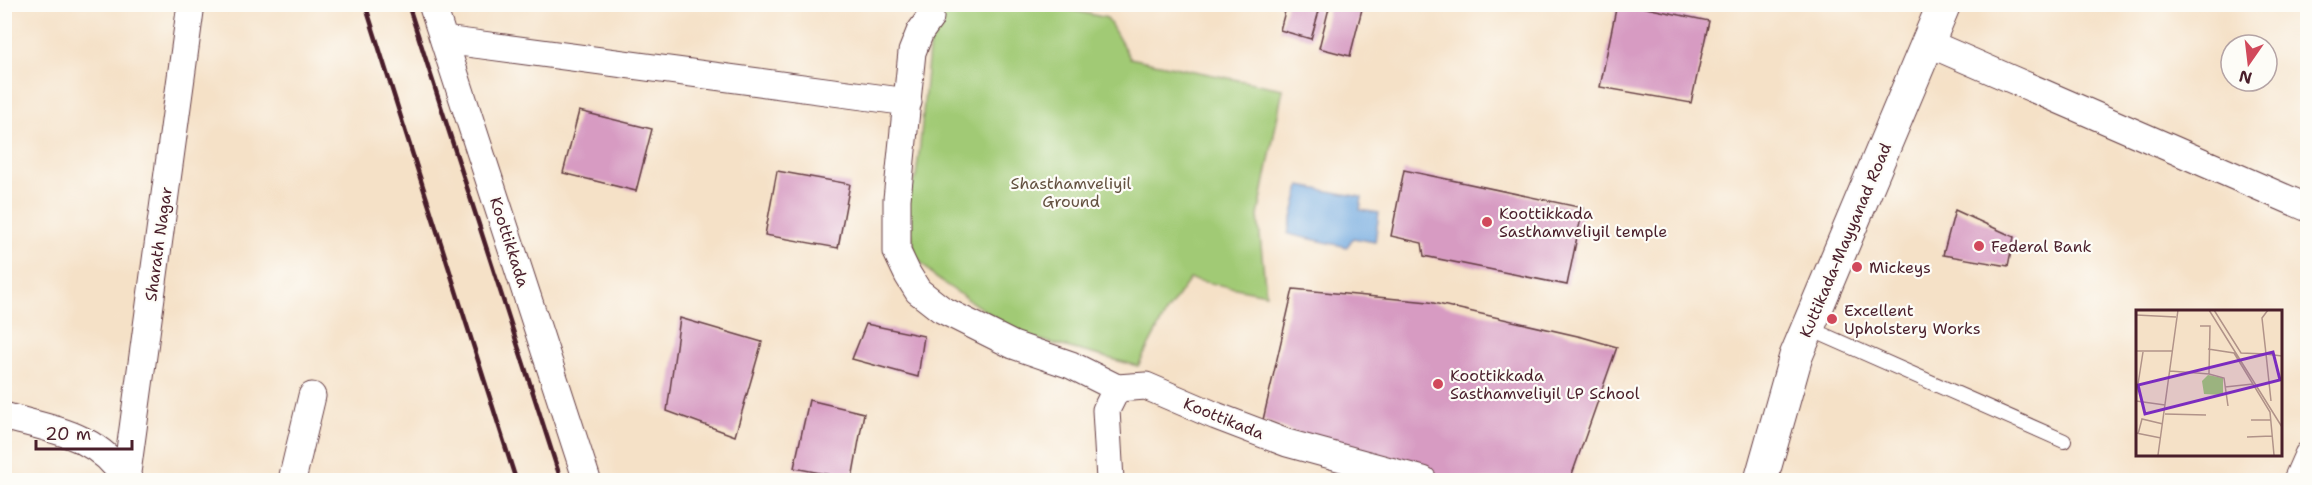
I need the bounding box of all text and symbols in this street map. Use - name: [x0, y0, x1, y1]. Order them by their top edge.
- north arrow: [2219, 33, 2279, 93]
- text: N: [2237, 65, 2254, 89]
- street label: Kuttikada-Mayyanad Road: [1795, 140, 1896, 341]
- park label: Shasthamveliyil Ground: [1011, 173, 1132, 212]
- street label: Sharath Nagar: [140, 185, 177, 303]
- street label: Koottikkada: [485, 194, 534, 290]
- place label: Koottikkada Sasthamveliyil temple: [1499, 203, 1667, 242]
- marker: Koottikkada Sasthamveliyil temple: [1480, 215, 1494, 229]
- place label: Federal Bank: [1991, 236, 2092, 257]
- marker: Federal Bank: [1972, 239, 1986, 253]
- place label: Mickeys: [1869, 257, 1931, 278]
- marker: Mickeys: [1850, 260, 1864, 274]
- place label: Excellent Upholstery Works: [1844, 300, 1981, 339]
- inset map: [2136, 310, 2282, 455]
- marker: Excellent Upholstery Works: [1825, 312, 1839, 326]
- place label: Koottikkada Sasthamveliyil LP School: [1450, 365, 1640, 404]
- marker: Koottikkada Sasthamveliyil LP School: [1431, 377, 1445, 391]
- street label: Koottikada: [1180, 393, 1267, 444]
- scale bar: [36, 413, 132, 451]
- text: 20 m: [45, 422, 91, 446]

